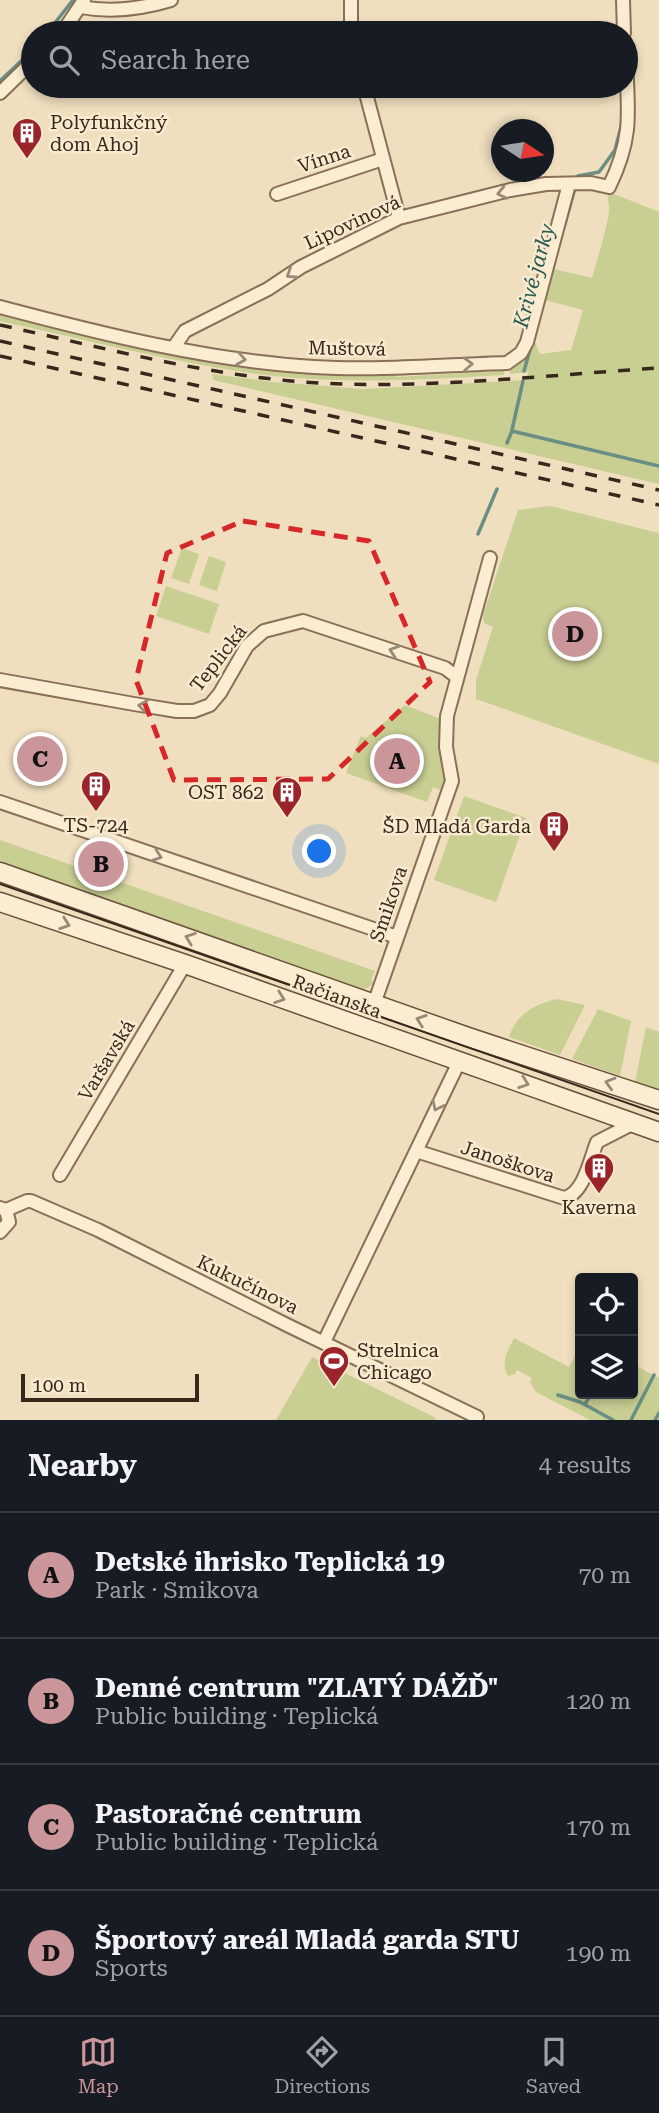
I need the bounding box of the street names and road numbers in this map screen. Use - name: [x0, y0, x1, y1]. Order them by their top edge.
- street label: Vínna: [295, 139, 354, 178]
- street label: Lipovinová: [301, 190, 404, 255]
- street label: Muštová: [308, 336, 387, 361]
- street label: Teplická: [185, 620, 252, 696]
- street label: Smikova: [365, 862, 412, 945]
- street label: Račianska: [289, 970, 385, 1023]
- street label: Varšavská: [73, 1015, 140, 1105]
- street label: Janoškova: [458, 1136, 558, 1188]
- street label: Kukučínova: [193, 1250, 303, 1319]

